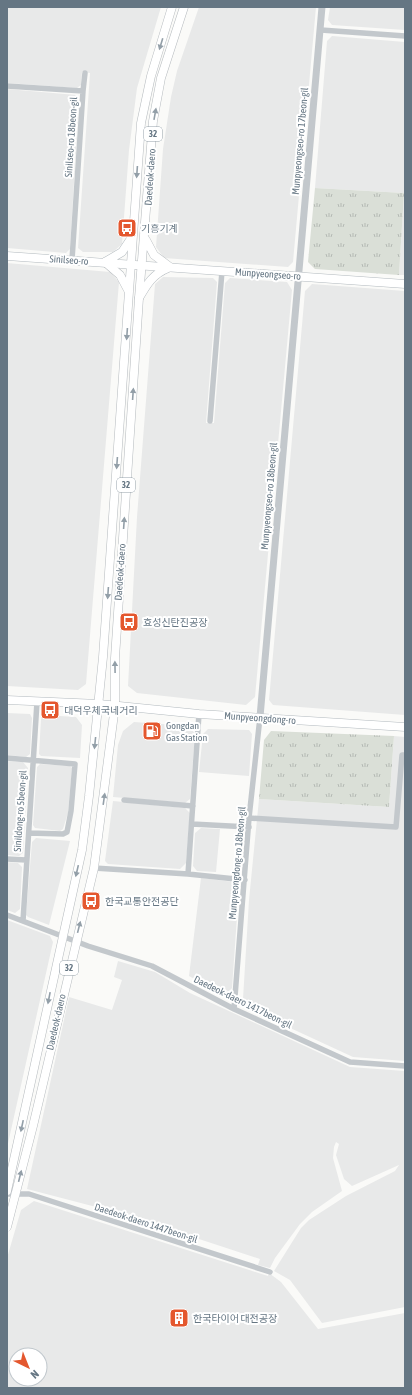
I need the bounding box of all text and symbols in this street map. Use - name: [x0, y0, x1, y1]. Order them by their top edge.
- one-way arrow: [158, 39, 164, 51]
- street label: Munpyeongseo-ro 17beon-gil: [290, 87, 310, 195]
- street label: Sinilseo-ro 18beon-gil: [63, 96, 79, 178]
- one-way arrow: [152, 108, 158, 121]
- road number: 32: [144, 127, 162, 141]
- street label: Daedeok-daero: [143, 148, 158, 206]
- one-way arrow: [134, 166, 141, 178]
- bus stop icon: 기흥기계: [116, 217, 138, 239]
- place label: 기흥기계: [141, 223, 178, 234]
- street label: Sinilseo-ro: [49, 253, 89, 267]
- street label: Munpyeongseo-ro: [235, 266, 302, 282]
- one-way arrow: [123, 328, 130, 340]
- one-way arrow: [129, 388, 136, 400]
- street label: Munpyeongseo-ro 18beon-gil: [259, 442, 279, 550]
- one-way arrow: [114, 457, 121, 469]
- road number: 32: [117, 478, 135, 492]
- one-way arrow: [120, 517, 127, 529]
- street label: Daedeok-daero: [113, 543, 128, 601]
- one-way arrow: [105, 587, 112, 599]
- bus stop icon: 효성신탄진공장: [118, 611, 140, 633]
- place label: 효성신탄진공장: [143, 617, 207, 628]
- one-way arrow: [112, 660, 118, 673]
- bus stop icon: 대덕우체국네거리: [39, 699, 61, 721]
- place label: 대덕우체국네거리: [64, 705, 138, 716]
- street label: Munpyeongdong-ro: [224, 710, 297, 726]
- fuel station icon: Gongdan Gas Station: [141, 720, 163, 742]
- place label: Gongdan Gas Station: [166, 720, 207, 743]
- one-way arrow: [92, 737, 98, 749]
- street label: Sinildong-ro 5beon-gil: [12, 770, 28, 852]
- one-way arrow: [101, 793, 107, 806]
- street label: Munpyeongdong-ro 18beon-gil: [227, 806, 247, 920]
- one-way arrow: [74, 866, 80, 878]
- bus stop icon: 한국교통안전공단: [80, 890, 102, 912]
- place label: 한국교통안전공단: [105, 896, 179, 907]
- one-way arrow: [77, 921, 83, 933]
- road number: 32: [60, 961, 78, 975]
- street label: Daedeok-daero 1417beon-gil: [192, 973, 294, 1031]
- one-way arrow: [45, 992, 51, 1004]
- street label: Daedeok-daero: [44, 993, 68, 1051]
- one-way arrow: [19, 1119, 25, 1132]
- one-way arrow: [18, 1170, 24, 1182]
- street label: Daedeok-daero 1447beon-gil: [93, 1201, 199, 1245]
- building icon: 한국타이어 대전공장: [168, 1307, 190, 1329]
- place label: 한국타이어 대전공장: [193, 1313, 277, 1324]
- north arrow: [8, 1347, 48, 1387]
- text: N: [28, 1368, 41, 1381]

